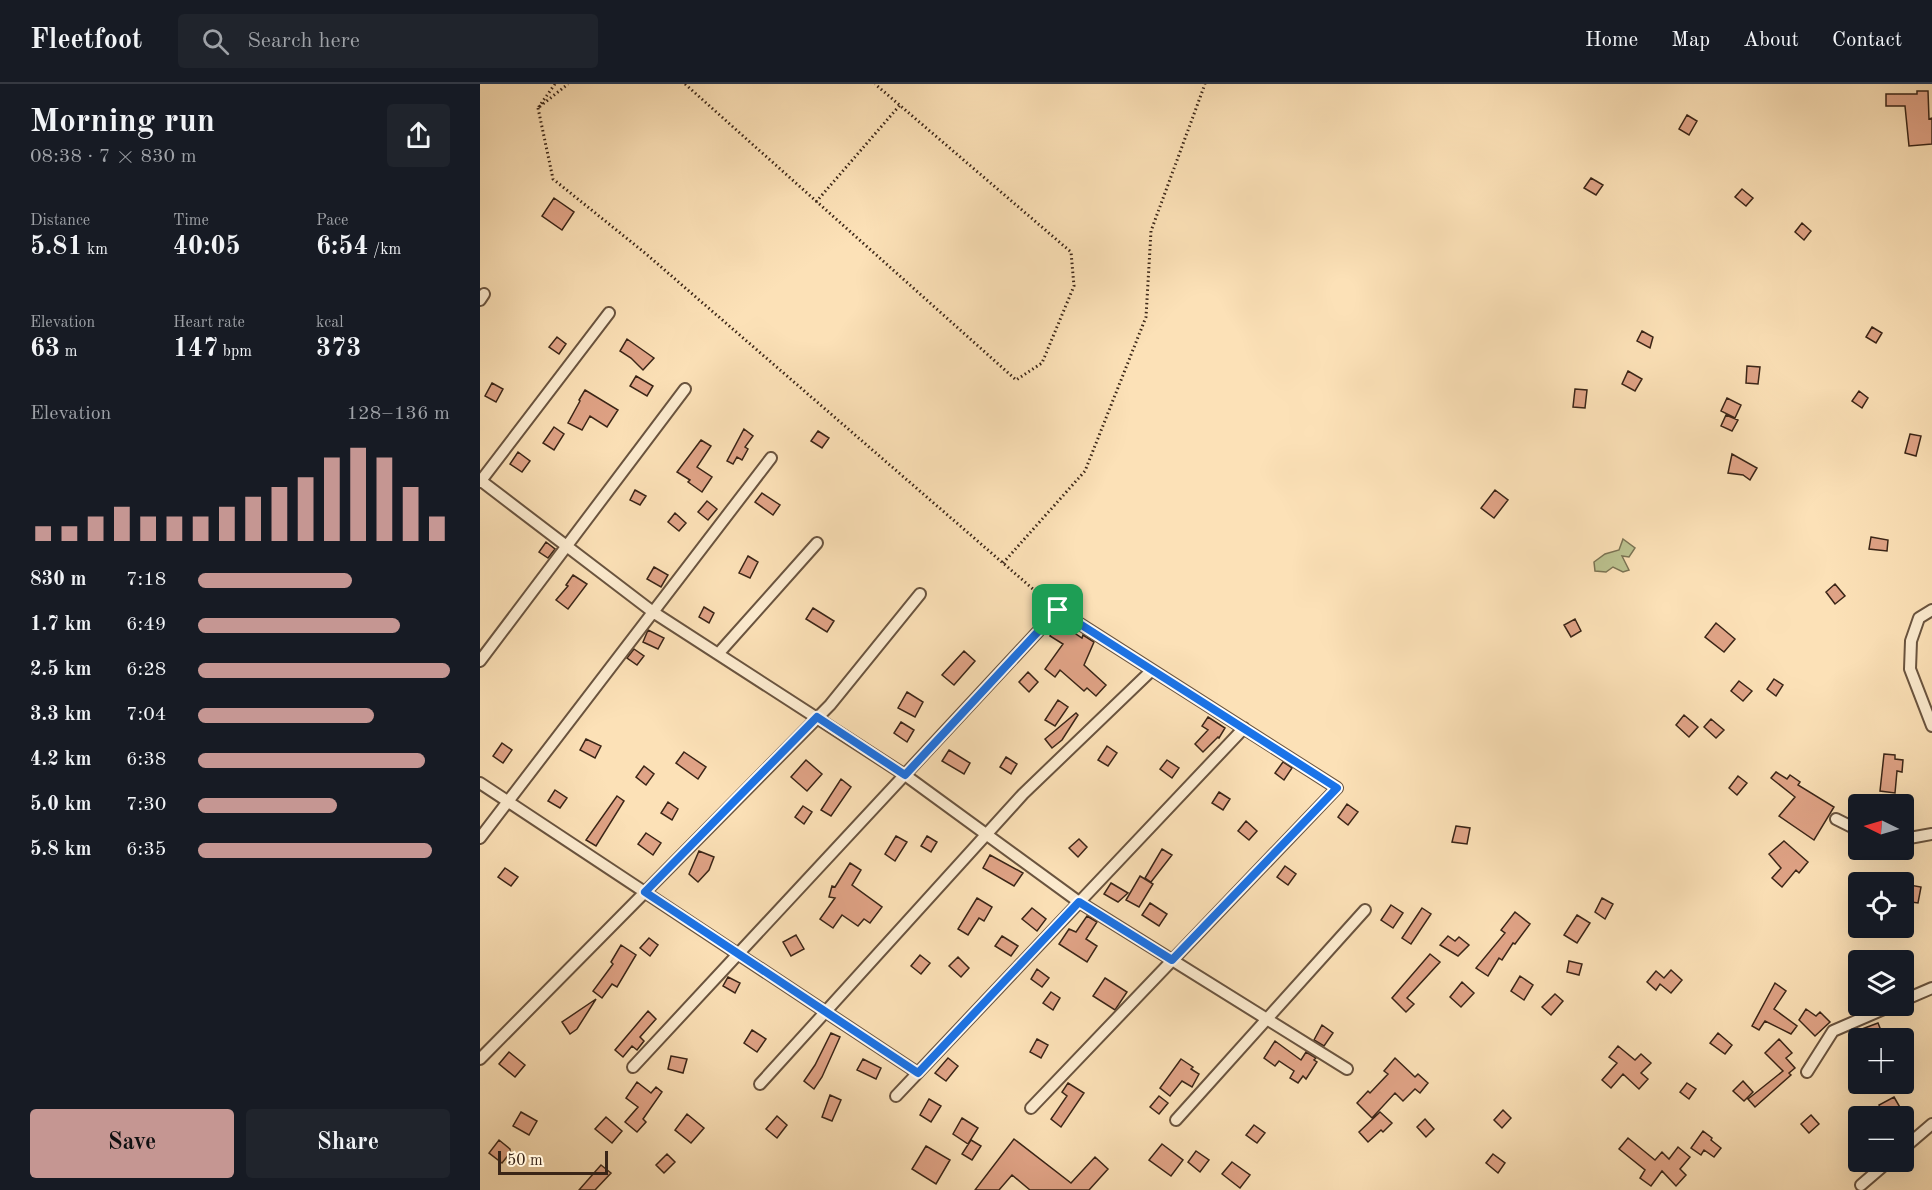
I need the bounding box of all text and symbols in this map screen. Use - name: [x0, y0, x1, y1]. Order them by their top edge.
- search box: [178, 14, 598, 68]
- icon: search: [199, 25, 232, 58]
- text: Fleetfoot: [30, 27, 142, 55]
- text: Search here: [247, 30, 360, 52]
- text: Home: [1585, 30, 1638, 51]
- text: Map: [1671, 30, 1710, 51]
- text: About: [1743, 30, 1799, 51]
- text: Contact: [1832, 30, 1902, 51]
- button: share: [387, 104, 450, 167]
- text: Morning run: [30, 106, 215, 139]
- text: 08:38 · 7 × 830 m: [30, 147, 197, 167]
- text: Distance: [30, 213, 90, 229]
- text: Time: [173, 213, 209, 229]
- text: Pace: [316, 213, 348, 229]
- text: 5.81: [30, 234, 83, 260]
- text: 40:05: [173, 234, 241, 260]
- text: 6:54: [316, 234, 369, 260]
- text: km: [83, 242, 108, 258]
- text: /km: [369, 242, 401, 258]
- text: Elevation: [30, 315, 95, 331]
- text: Heart rate: [173, 315, 245, 331]
- text: kcal: [316, 315, 344, 331]
- text: 63: [30, 336, 60, 362]
- text: 147: [173, 336, 218, 362]
- text: 373: [316, 336, 361, 362]
- text: m: [60, 344, 77, 360]
- text: bpm: [218, 344, 252, 360]
- text: Elevation: [30, 404, 111, 424]
- text: 128–136 m: [347, 404, 450, 424]
- text: 830 m: [30, 570, 86, 590]
- text: 7:18: [126, 570, 166, 590]
- pin: [1032, 584, 1083, 635]
- icon: arrive: [1041, 593, 1074, 626]
- text: 1.7 km: [30, 615, 92, 635]
- text: 6:49: [126, 615, 166, 635]
- text: 2.5 km: [30, 660, 92, 680]
- text: 6:28: [126, 660, 166, 680]
- text: 3.3 km: [30, 705, 92, 725]
- text: 7:04: [126, 705, 166, 725]
- text: 4.2 km: [30, 750, 92, 770]
- text: 6:38: [126, 750, 166, 770]
- north arrow: [1848, 794, 1914, 860]
- map controls: [1848, 794, 1914, 1172]
- text: 5.0 km: [30, 795, 92, 815]
- text: 7:30: [126, 795, 166, 815]
- text: 5.8 km: [30, 840, 92, 860]
- text: 6:35: [126, 840, 166, 860]
- button: locate: [1848, 872, 1914, 938]
- button: layers: [1848, 950, 1914, 1016]
- button: +: [1848, 1028, 1914, 1094]
- button: −: [1848, 1106, 1914, 1172]
- button: Save: [30, 1109, 234, 1178]
- button: Share: [246, 1109, 450, 1178]
- scale bar: [498, 1148, 608, 1176]
- text: 50 m: [507, 1153, 543, 1169]

